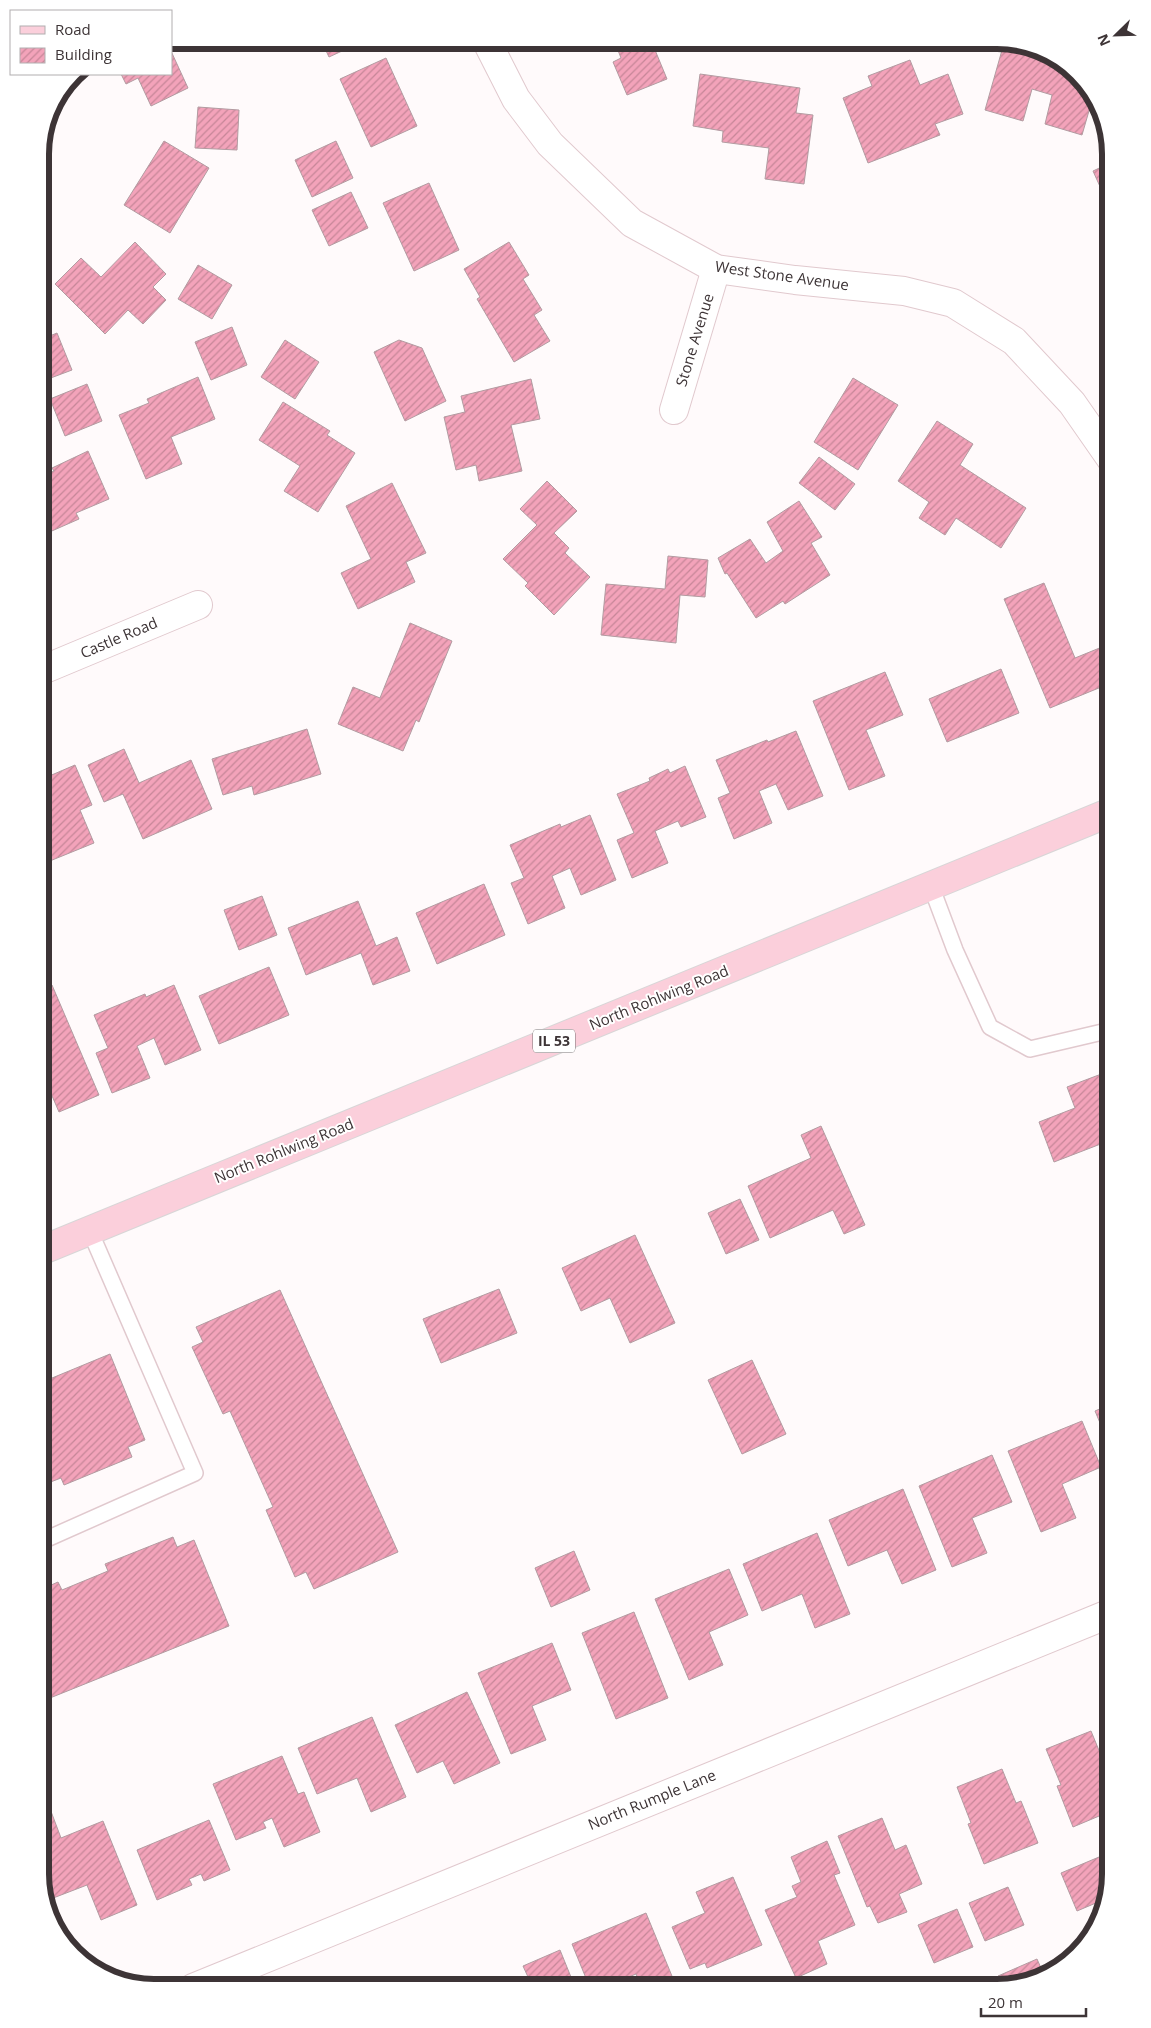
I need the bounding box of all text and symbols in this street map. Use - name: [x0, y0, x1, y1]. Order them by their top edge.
- legend: [10, 10, 172, 75]
- north arrow: [1091, 10, 1141, 60]
- text: Road: [55, 19, 91, 39]
- text: N: [1093, 31, 1115, 49]
- text: Building: [55, 44, 112, 64]
- street label: West Stone Avenue: [714, 256, 850, 294]
- street label: Stone Avenue: [670, 291, 718, 389]
- street label: Castle Road: [77, 612, 160, 662]
- street label: North Rohlwing Road: [586, 960, 731, 1034]
- road number: IL 53: [533, 1030, 575, 1052]
- street label: North Rohlwing Road: [211, 1113, 356, 1187]
- street label: North Rumple Lane: [585, 1764, 719, 1834]
- scale bar: [981, 1986, 1086, 2018]
- text: 20 m: [988, 1992, 1023, 2012]

